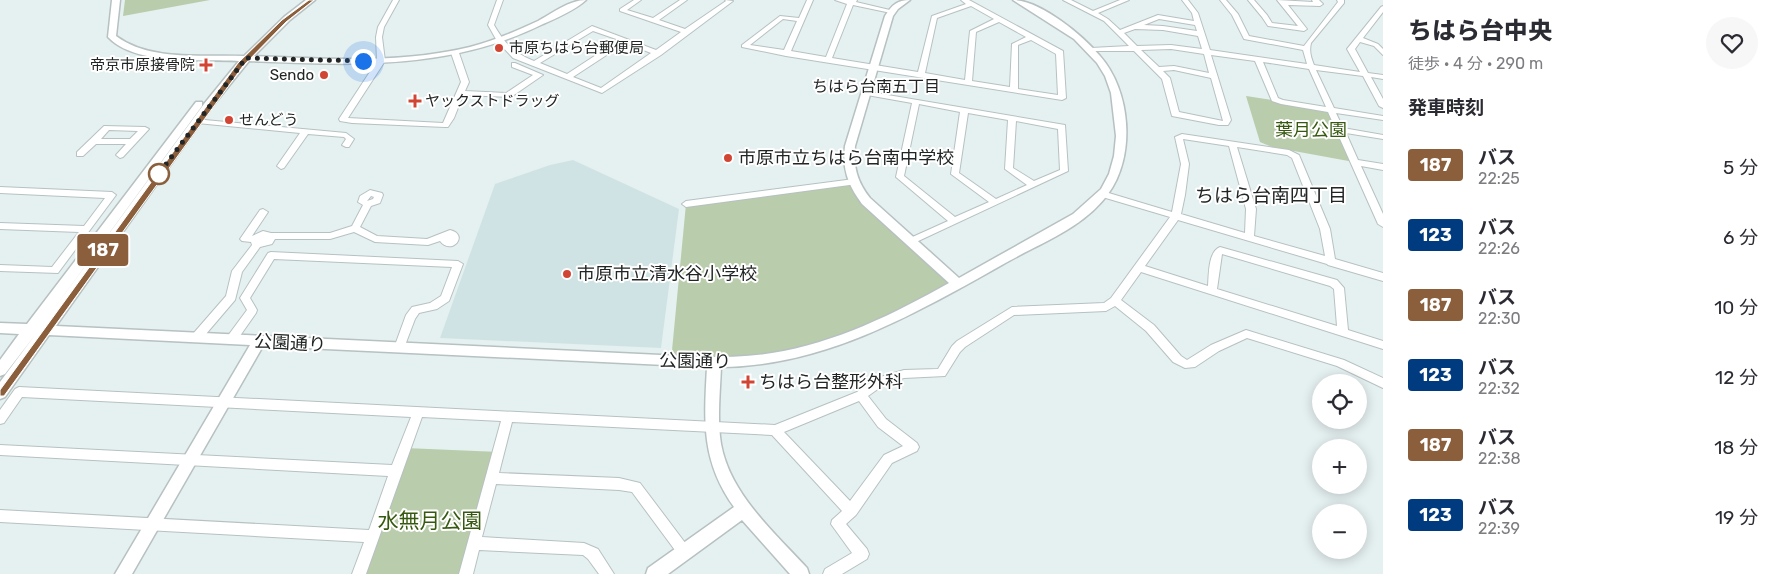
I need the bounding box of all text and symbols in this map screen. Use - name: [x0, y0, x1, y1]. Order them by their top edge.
- text: ちはら台中央: [1408, 17, 1552, 45]
- button: heart: [1706, 17, 1758, 69]
- place label: 市原ちはら台郵便局: [509, 39, 644, 57]
- marker: 市原ちはら台郵便局: [493, 42, 505, 54]
- your location: [351, 49, 376, 74]
- text: 徒歩 · 4 分 · 290 m: [1408, 54, 1543, 73]
- place label: 帝京市原接骨院: [90, 56, 195, 74]
- marker: 帝京市原接骨院: [199, 58, 213, 72]
- place label: Sendo: [270, 66, 314, 84]
- marker: Sendo: [318, 69, 330, 81]
- district label: ちはら台南五丁目: [812, 77, 940, 96]
- place label: ヤックストドラッグ: [425, 92, 560, 110]
- marker: ヤックストドラッグ: [409, 95, 421, 107]
- text: 発車時刻: [1408, 96, 1484, 119]
- place label: せんどう: [239, 111, 299, 129]
- marker: せんどう: [223, 114, 235, 126]
- park label: 葉月公園: [1275, 119, 1347, 141]
- text: バス: [1478, 146, 1516, 169]
- place label: 市原市立ちはら台南中学校: [738, 147, 954, 169]
- marker: 市原市立ちはら台南中学校: [722, 152, 734, 164]
- text: 187: [1420, 154, 1451, 176]
- text: 5 分: [1723, 156, 1758, 179]
- unlabelled marker: [148, 163, 170, 185]
- text: 22:25: [1478, 169, 1520, 188]
- district label: ちはら台南四丁目: [1195, 184, 1347, 207]
- text: バス: [1478, 216, 1516, 239]
- text: 123: [1419, 224, 1452, 246]
- text: 6 分: [1723, 226, 1758, 249]
- line badge: 187: [74, 234, 132, 266]
- text: 187: [87, 239, 119, 261]
- text: 22:26: [1478, 239, 1520, 258]
- place label: 市原市立清水谷小学校: [577, 263, 757, 285]
- marker: 市原市立清水谷小学校: [561, 268, 573, 280]
- text: バス: [1478, 286, 1516, 309]
- text: 187: [1420, 294, 1451, 316]
- text: 10 分: [1714, 296, 1758, 319]
- text: 22:30: [1478, 309, 1521, 328]
- street label: 公園通り: [253, 330, 327, 356]
- street label: 公園通り: [659, 349, 731, 373]
- text: バス: [1478, 356, 1516, 379]
- text: 123: [1419, 364, 1452, 386]
- text: 12 分: [1715, 366, 1758, 389]
- place label: ちはら台整形外科: [759, 371, 903, 393]
- map controls: [1312, 374, 1367, 559]
- button: locate: [1312, 374, 1367, 429]
- marker: ちはら台整形外科: [741, 375, 755, 389]
- text: 22:32: [1478, 379, 1520, 398]
- text: バス: [1478, 426, 1516, 449]
- text: 187: [1420, 434, 1451, 456]
- text: 18 分: [1714, 436, 1758, 459]
- button: +: [1312, 439, 1367, 494]
- text: 22:38: [1478, 449, 1521, 468]
- text: バス: [1478, 496, 1516, 519]
- button: −: [1312, 504, 1367, 559]
- text: 123: [1419, 504, 1452, 526]
- text: 19 分: [1715, 506, 1758, 529]
- park label: 水無月公園: [378, 508, 483, 533]
- text: 22:39: [1478, 519, 1520, 538]

